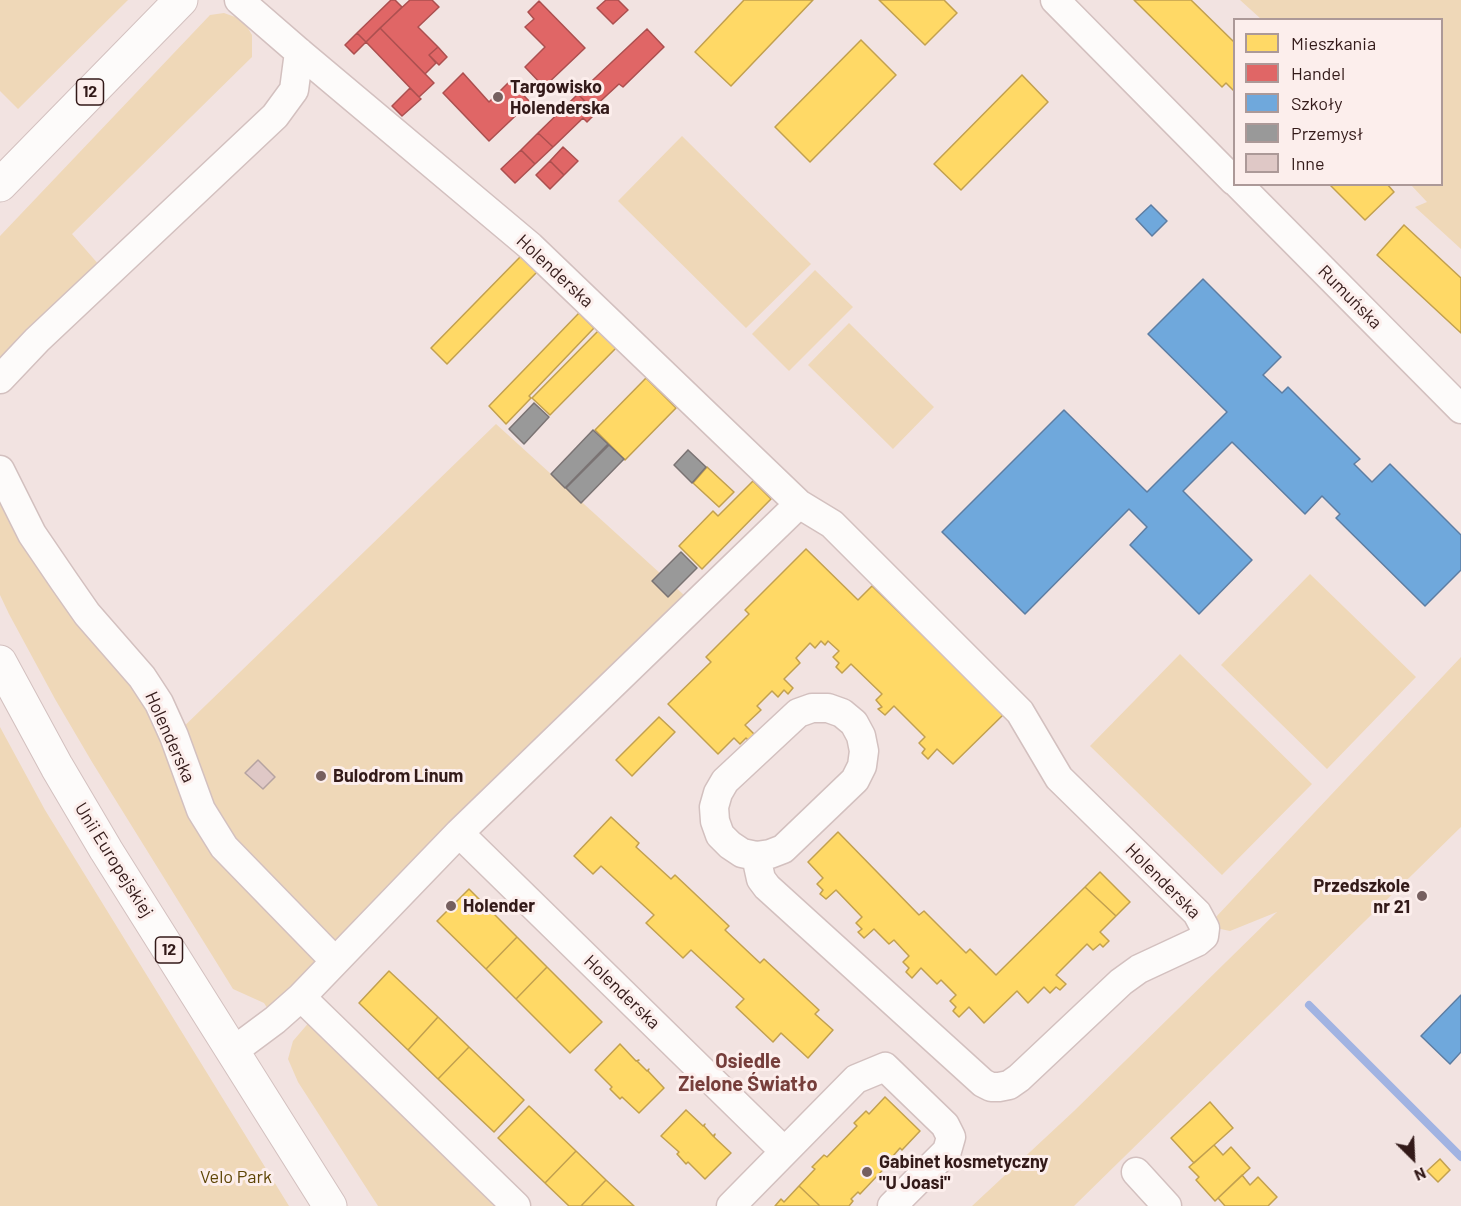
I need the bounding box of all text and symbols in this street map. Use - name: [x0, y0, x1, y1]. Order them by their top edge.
- legend: [1233, 18, 1443, 186]
- text: Mieszkania: [1291, 32, 1376, 54]
- text: Handel: [1291, 62, 1345, 84]
- place label: Targowisko Holenderska: [510, 76, 610, 118]
- road number: 12: [76, 79, 104, 105]
- marker: Targowisko Holenderska: [491, 90, 505, 104]
- text: Szkoły: [1291, 92, 1342, 114]
- text: Przemysł: [1291, 122, 1363, 144]
- text: Inne: [1291, 152, 1325, 174]
- street label: Holenderska: [512, 230, 598, 312]
- street label: Rumuńska: [1314, 261, 1386, 333]
- street label: Holenderska: [140, 688, 200, 786]
- place label: Bulodrom Linum: [333, 765, 463, 787]
- marker: Bulodrom Linum: [314, 769, 328, 783]
- street label: Unii Europejskiej: [70, 799, 158, 921]
- street label: Holenderska: [1121, 839, 1205, 923]
- place label: Przedszkole nr 21: [1314, 875, 1410, 918]
- marker: Przedszkole nr 21: [1415, 889, 1429, 903]
- place label: Holender: [463, 895, 535, 917]
- marker: Holender: [444, 899, 458, 913]
- road number: 12: [156, 937, 182, 963]
- street label: Holenderska: [579, 950, 665, 1034]
- district label: Osiedle Zielone Światło: [678, 1049, 818, 1096]
- north arrow: [1383, 1128, 1443, 1188]
- place label: Gabinet kosmetyczny "U Joasi": [879, 1151, 1048, 1194]
- text: N: [1412, 1164, 1429, 1186]
- marker: Gabinet kosmetyczny "U Joasi": [860, 1165, 874, 1179]
- park label: Velo Park: [200, 1166, 272, 1188]

